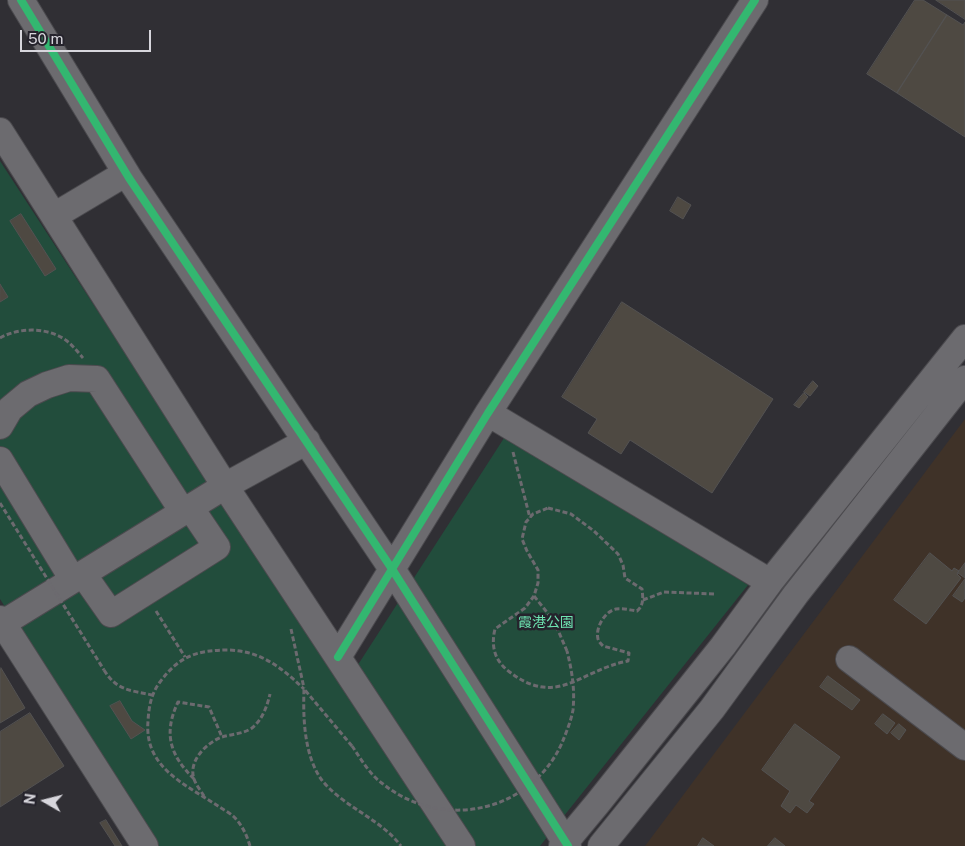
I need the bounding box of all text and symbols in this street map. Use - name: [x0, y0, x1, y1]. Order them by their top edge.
- scale bar: [22, 20, 154, 52]
- text: 50 m: [28, 30, 63, 47]
- park label: 霞港公園: [518, 615, 574, 631]
- north arrow: [20, 776, 70, 826]
- text: N: [21, 792, 39, 805]

